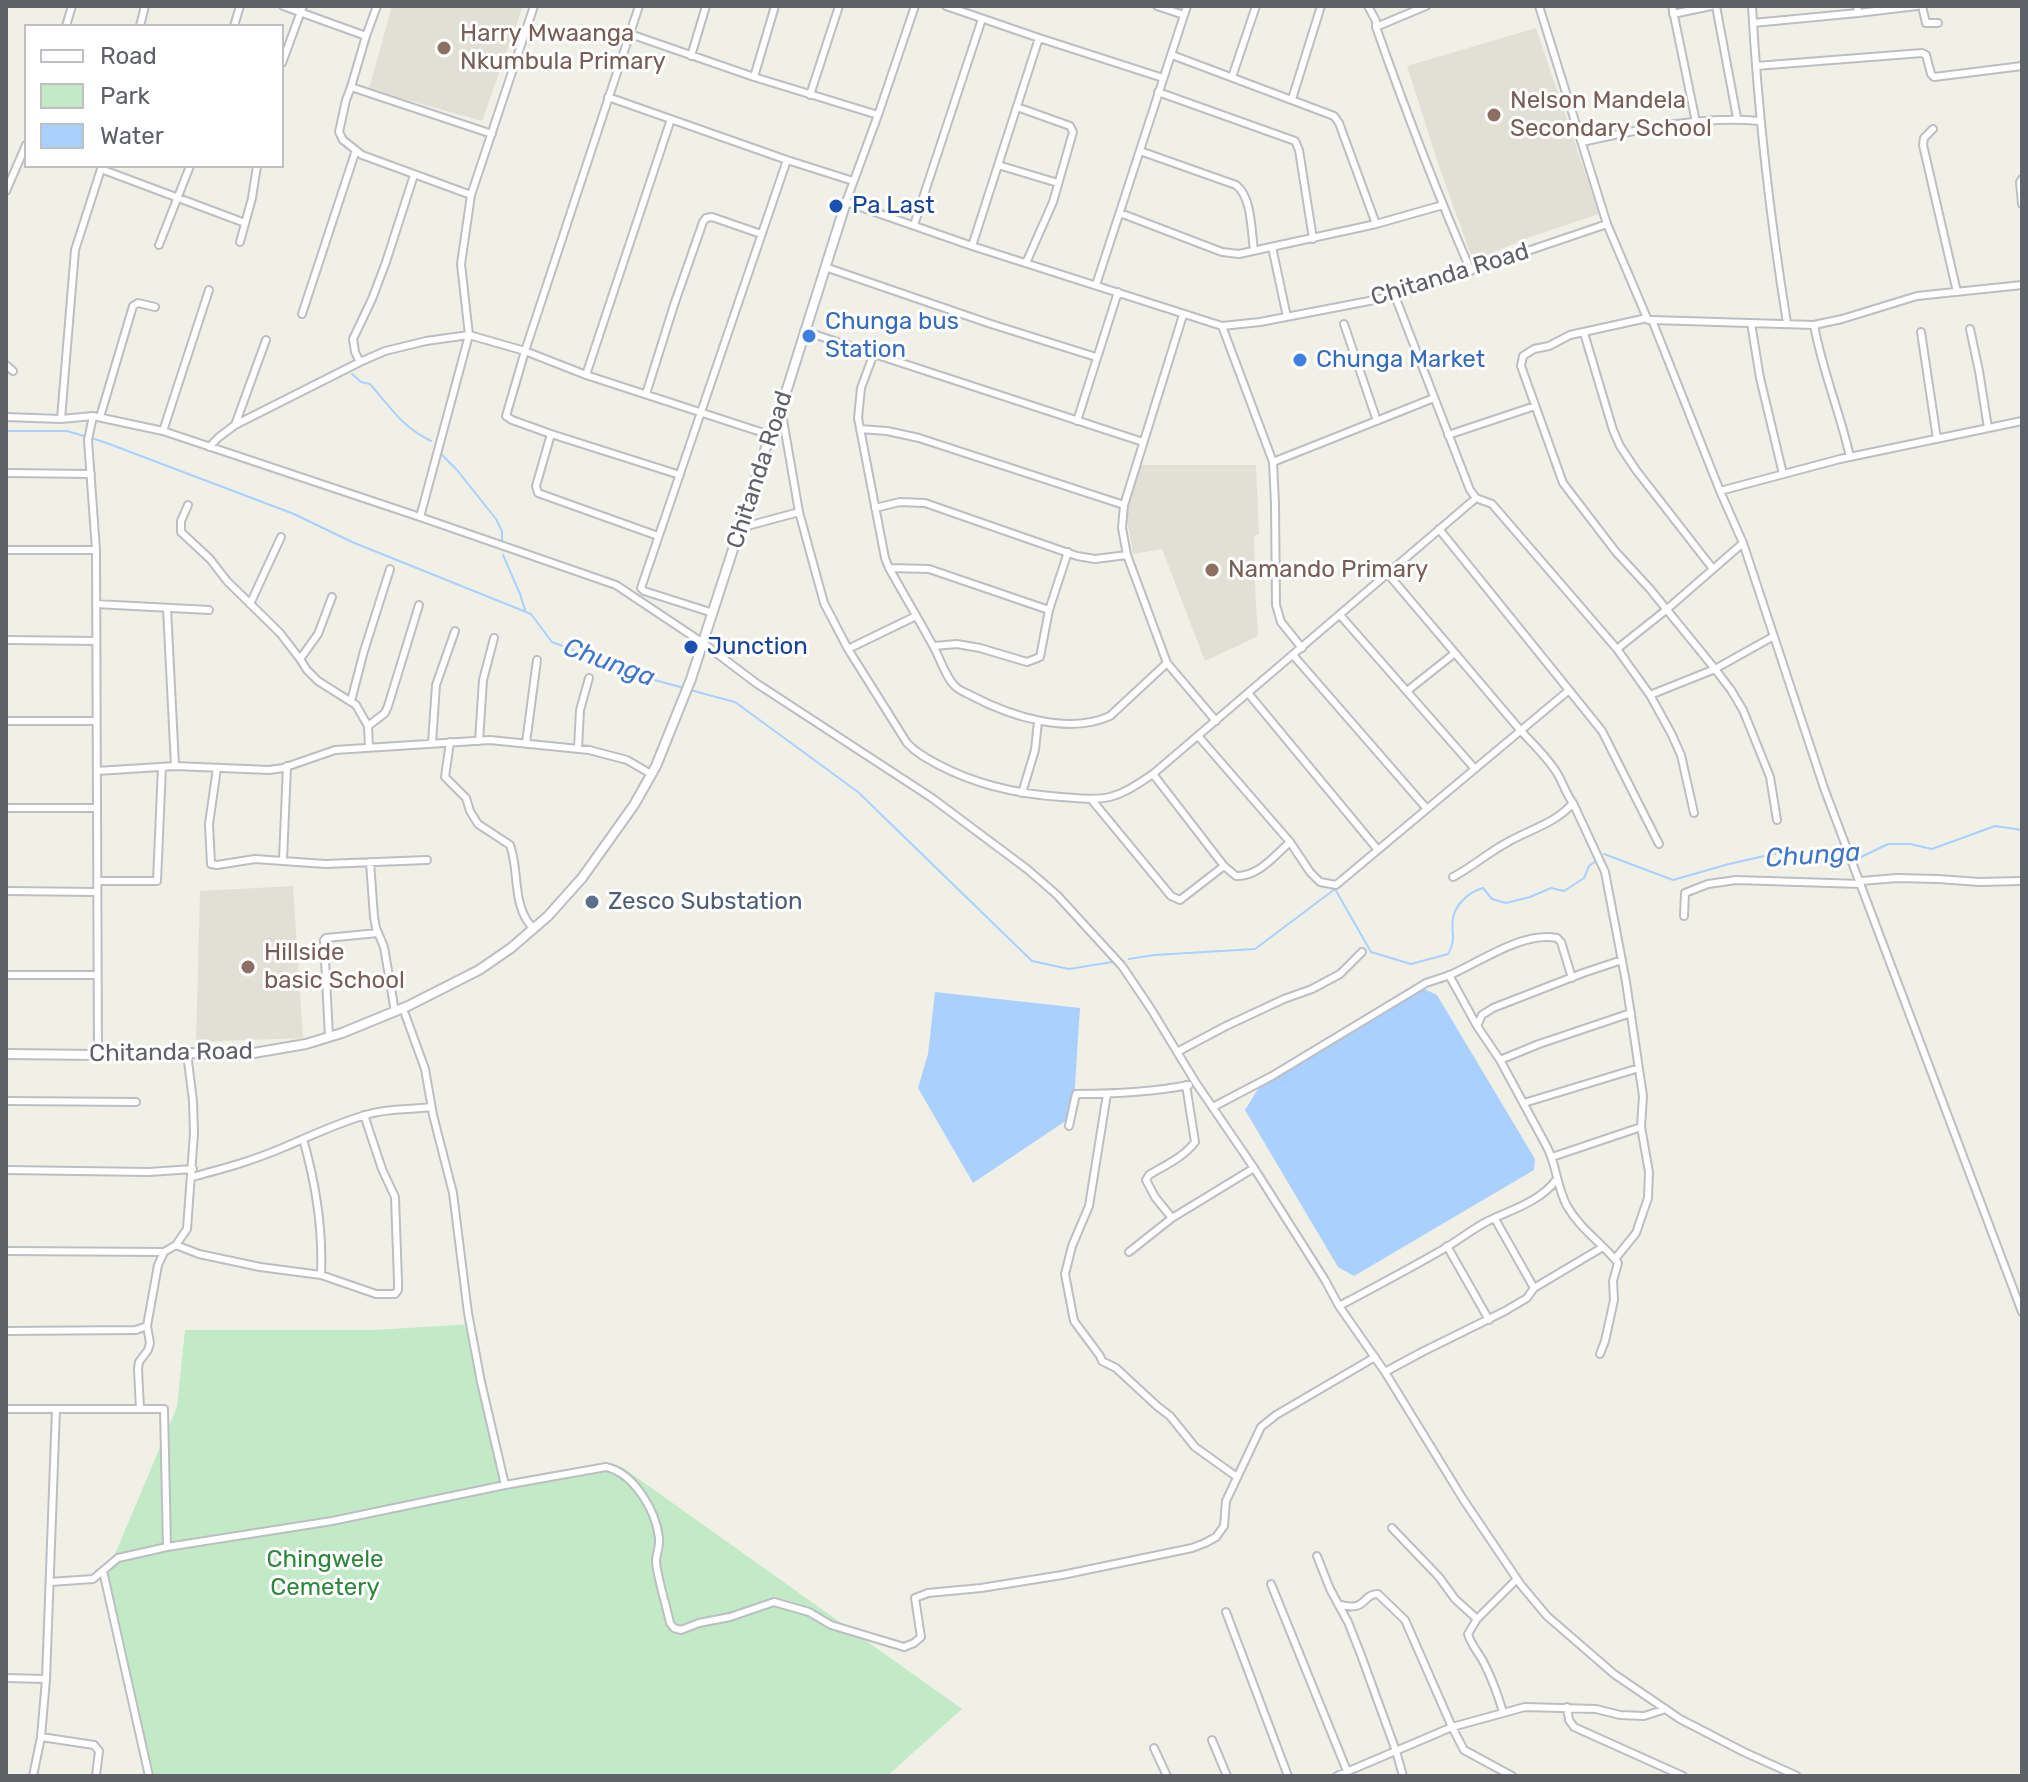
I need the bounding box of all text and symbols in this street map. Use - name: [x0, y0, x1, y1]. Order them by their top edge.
- place label: Harry Mwaanga Nkumbula Primary: [460, 20, 666, 76]
- legend: [24, 24, 284, 168]
- marker: Harry Mwaanga Nkumbula Primary: [435, 39, 453, 57]
- text: Road: [100, 42, 157, 70]
- text: Park: [100, 82, 150, 110]
- place label: Nelson Mandela Secondary School: [1510, 87, 1712, 143]
- marker: Nelson Mandela Secondary School: [1485, 106, 1503, 124]
- text: Water: [100, 122, 164, 150]
- place label: Pa Last: [852, 192, 935, 220]
- marker: Pa Last: [827, 197, 845, 215]
- street label: Chitanda Road: [1367, 237, 1533, 313]
- place label: Chunga bus Station: [825, 308, 959, 364]
- marker: Chunga bus Station: [800, 327, 818, 345]
- place label: Chunga Market: [1316, 346, 1485, 374]
- marker: Chunga Market: [1291, 351, 1309, 369]
- street label: Chitanda Road: [721, 388, 799, 552]
- place label: Namando Primary: [1228, 556, 1428, 584]
- marker: Namando Primary: [1203, 561, 1221, 579]
- water label: Chunga: [559, 632, 659, 694]
- place label: Junction: [707, 633, 808, 661]
- marker: Junction: [682, 638, 700, 656]
- water label: Chunga: [1764, 837, 1862, 875]
- place label: Zesco Substation: [608, 888, 803, 916]
- marker: Zesco Substation: [583, 893, 601, 911]
- place label: Hillside basic School: [264, 939, 405, 995]
- marker: Hillside basic School: [239, 958, 257, 976]
- street label: Chitanda Road: [89, 1037, 253, 1069]
- park label: Chingwele Cemetery: [267, 1546, 383, 1602]

